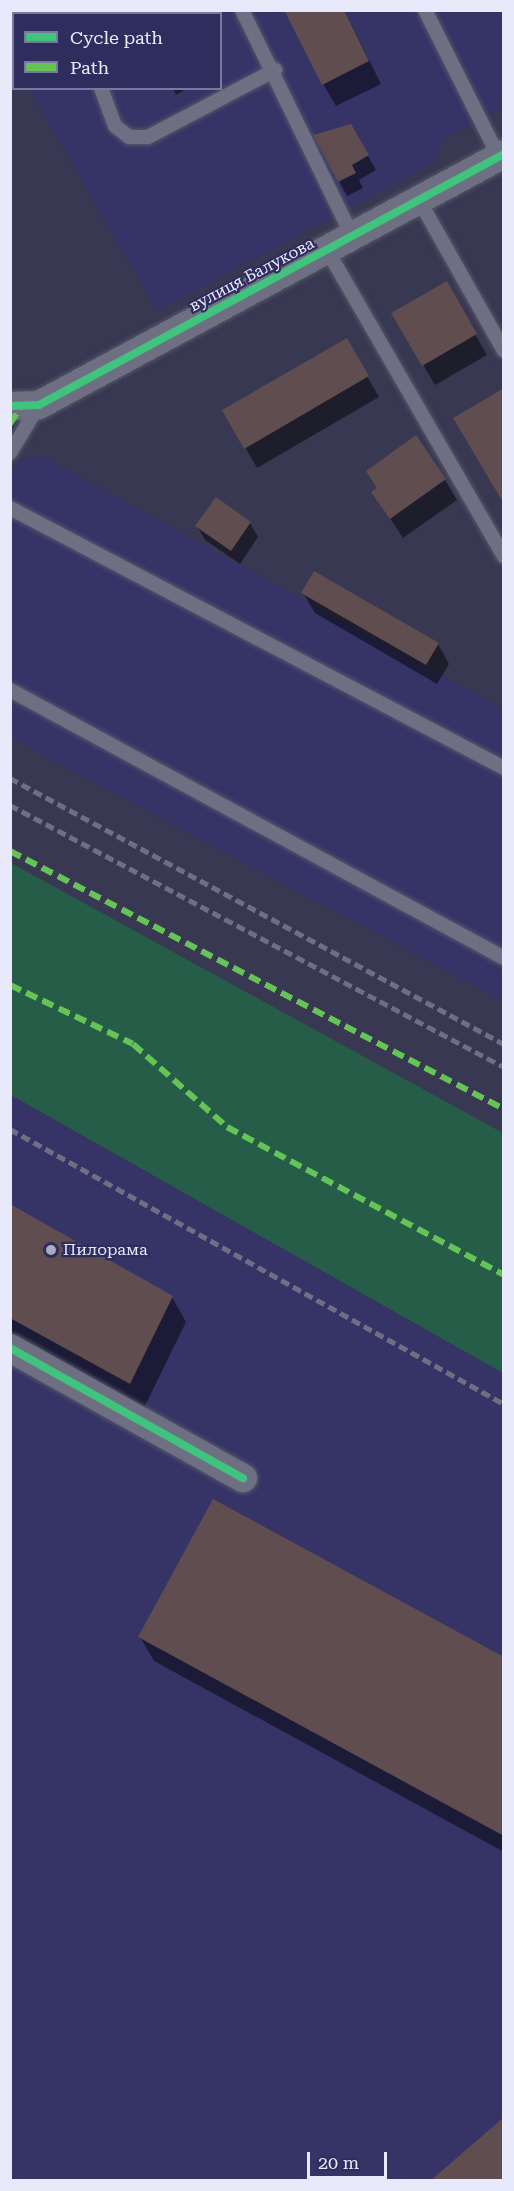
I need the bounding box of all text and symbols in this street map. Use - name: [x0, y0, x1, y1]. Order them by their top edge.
- legend: [12, 12, 222, 90]
- text: Cycle path: [70, 27, 163, 48]
- text: Path: [70, 57, 109, 78]
- street label: вулиця Балукова: [186, 234, 318, 316]
- place label: Пилорама: [63, 1240, 148, 1260]
- marker: Пилорама: [44, 1243, 58, 1257]
- scale bar: [310, 2140, 390, 2178]
- text: 20 m: [318, 2152, 359, 2173]

